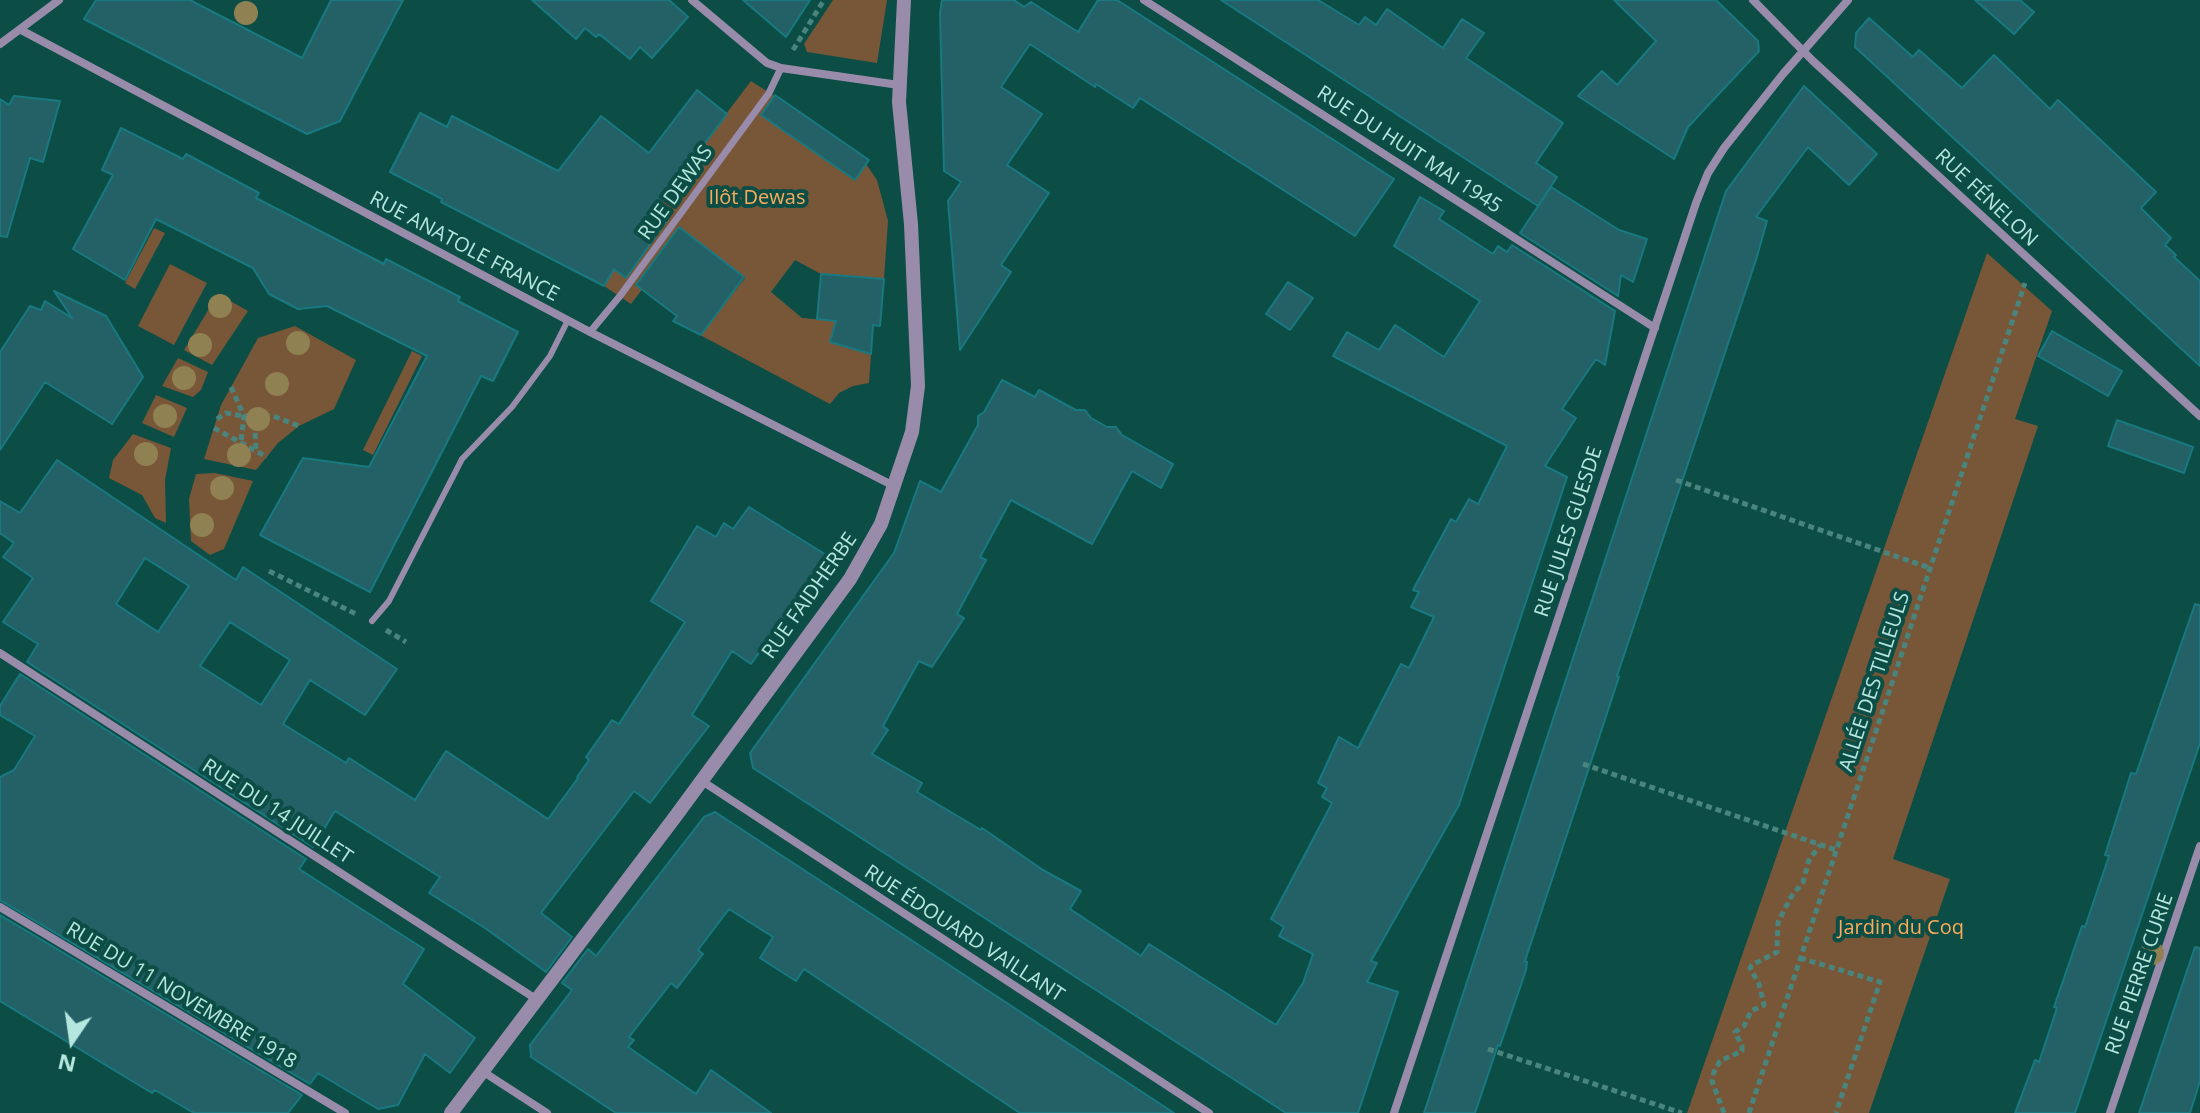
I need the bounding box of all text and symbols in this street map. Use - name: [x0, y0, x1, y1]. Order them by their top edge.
- street label: RUE DU HUIT MAI 1945: [1312, 81, 1506, 219]
- street label: RUE DEWAS: [634, 141, 718, 245]
- street label: RUE FÉNELON: [1930, 144, 2042, 252]
- park label: Ilôt Dewas: [709, 186, 805, 210]
- street label: RUE ANATOLE FRANCE: [365, 187, 563, 307]
- street label: RUE JULES GUESDE: [1530, 444, 1608, 620]
- street label: RUE FAIDHERBE: [758, 528, 862, 664]
- street label: ALLÉE DES TILLEULS: [1835, 589, 1915, 775]
- street label: RUE DU 14 JUILLET: [197, 755, 357, 869]
- street label: RUE ÉDOUARD VAILLANT: [860, 860, 1068, 1008]
- street label: RUE PIERRE CURIE: [2101, 890, 2179, 1058]
- park label: Jardin du Coq: [1838, 916, 1964, 940]
- street label: RUE DU 11 NOVEMBRE 1918: [61, 918, 301, 1074]
- north arrow: [32, 1001, 112, 1081]

